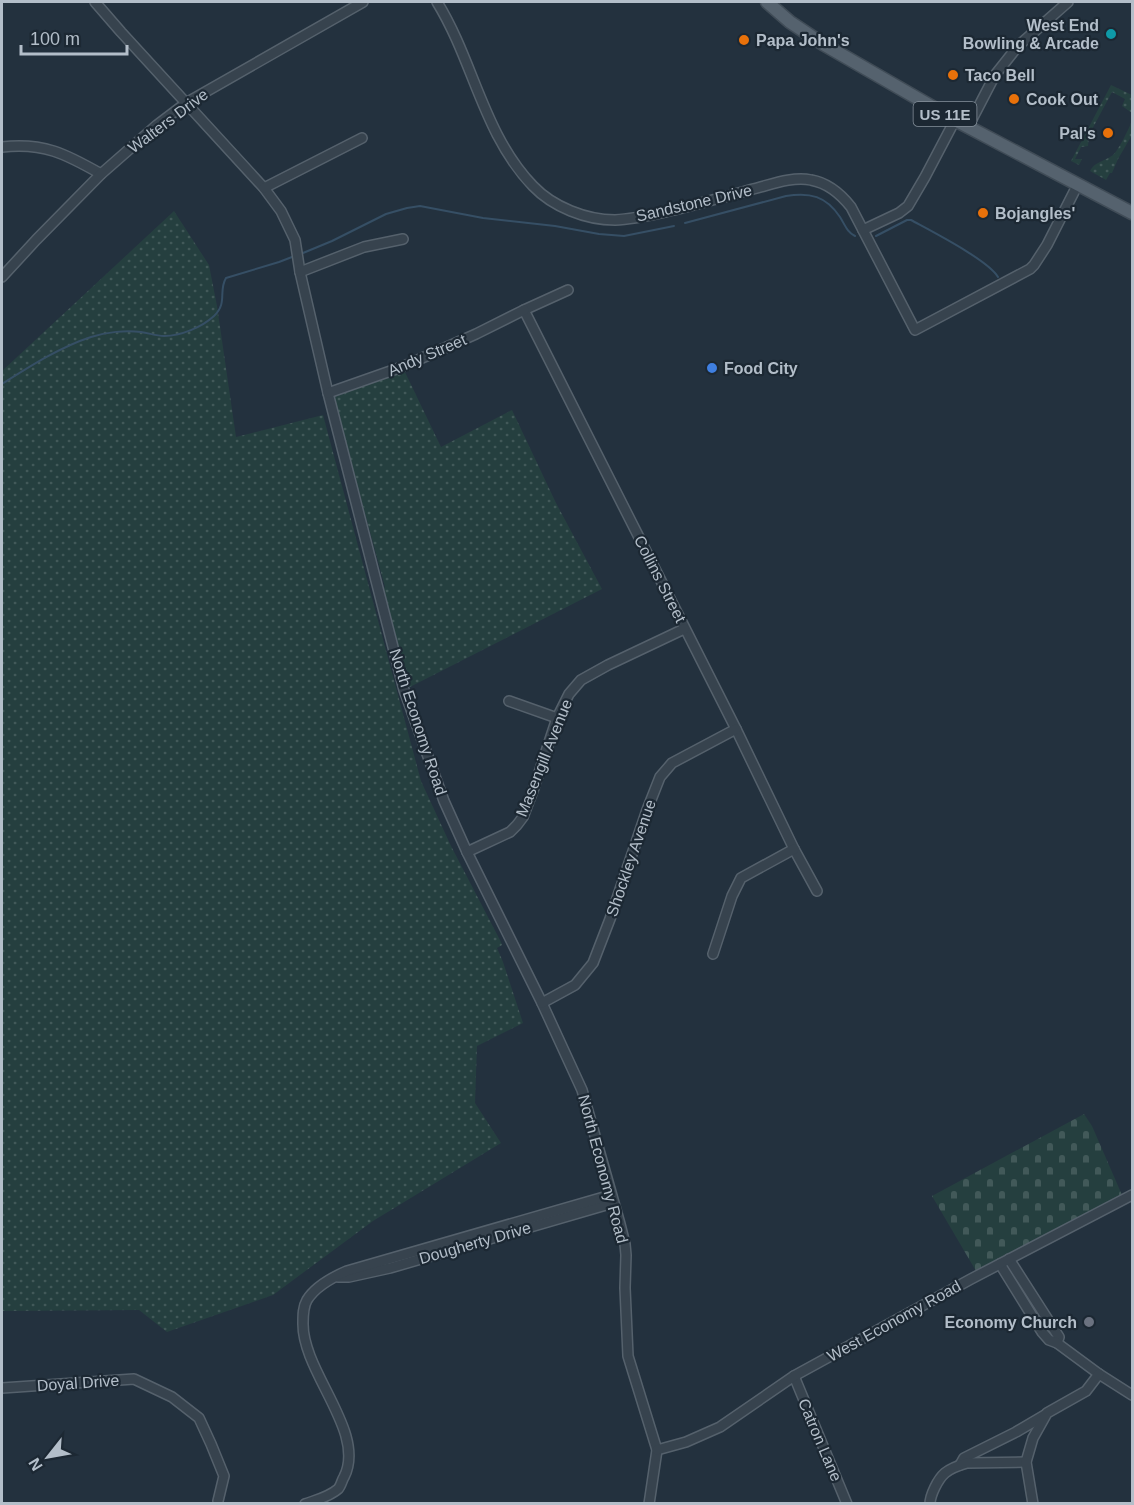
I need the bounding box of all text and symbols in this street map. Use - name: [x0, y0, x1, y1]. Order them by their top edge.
- place label: West End Bowling & Arcade: [963, 17, 1099, 52]
- scale bar: [21, 18, 128, 56]
- marker: West End Bowling & Arcade: [1104, 27, 1118, 41]
- text: 100 m: [30, 29, 80, 49]
- place label: Papa John's: [756, 32, 850, 49]
- marker: Papa John's: [737, 33, 751, 47]
- place label: Taco Bell: [965, 67, 1035, 84]
- marker: Taco Bell: [946, 68, 960, 82]
- street label: Walters Drive: [125, 85, 211, 157]
- place label: Cook Out: [1026, 91, 1099, 108]
- marker: Cook Out: [1007, 92, 1021, 106]
- road number: US 11E: [914, 102, 976, 126]
- place label: Pal's: [1059, 125, 1096, 142]
- marker: Pal's: [1101, 126, 1115, 140]
- street label: Sandstone Drive: [634, 181, 754, 225]
- place label: Bojangles': [995, 205, 1075, 222]
- marker: Bojangles': [976, 206, 990, 220]
- street label: Andy Street: [385, 331, 469, 379]
- place label: Food City: [724, 360, 798, 377]
- marker: Food City: [705, 361, 719, 375]
- street label: Collins Street: [631, 533, 689, 626]
- street label: North Economy Road: [386, 647, 450, 797]
- street label: Masengill Avenue: [513, 697, 575, 819]
- street label: Shockley Avenue: [603, 797, 659, 919]
- street label: North Economy Road: [575, 1093, 631, 1245]
- street label: Dougherty Drive: [417, 1219, 533, 1267]
- street label: West Economy Road: [824, 1277, 964, 1365]
- place label: Economy Church: [945, 1314, 1077, 1331]
- marker: Economy Church: [1082, 1315, 1096, 1329]
- street label: Doyal Drive: [36, 1372, 120, 1394]
- street label: Catron Lane: [795, 1396, 845, 1484]
- north arrow: [18, 1427, 78, 1487]
- text: N: [25, 1455, 46, 1474]

